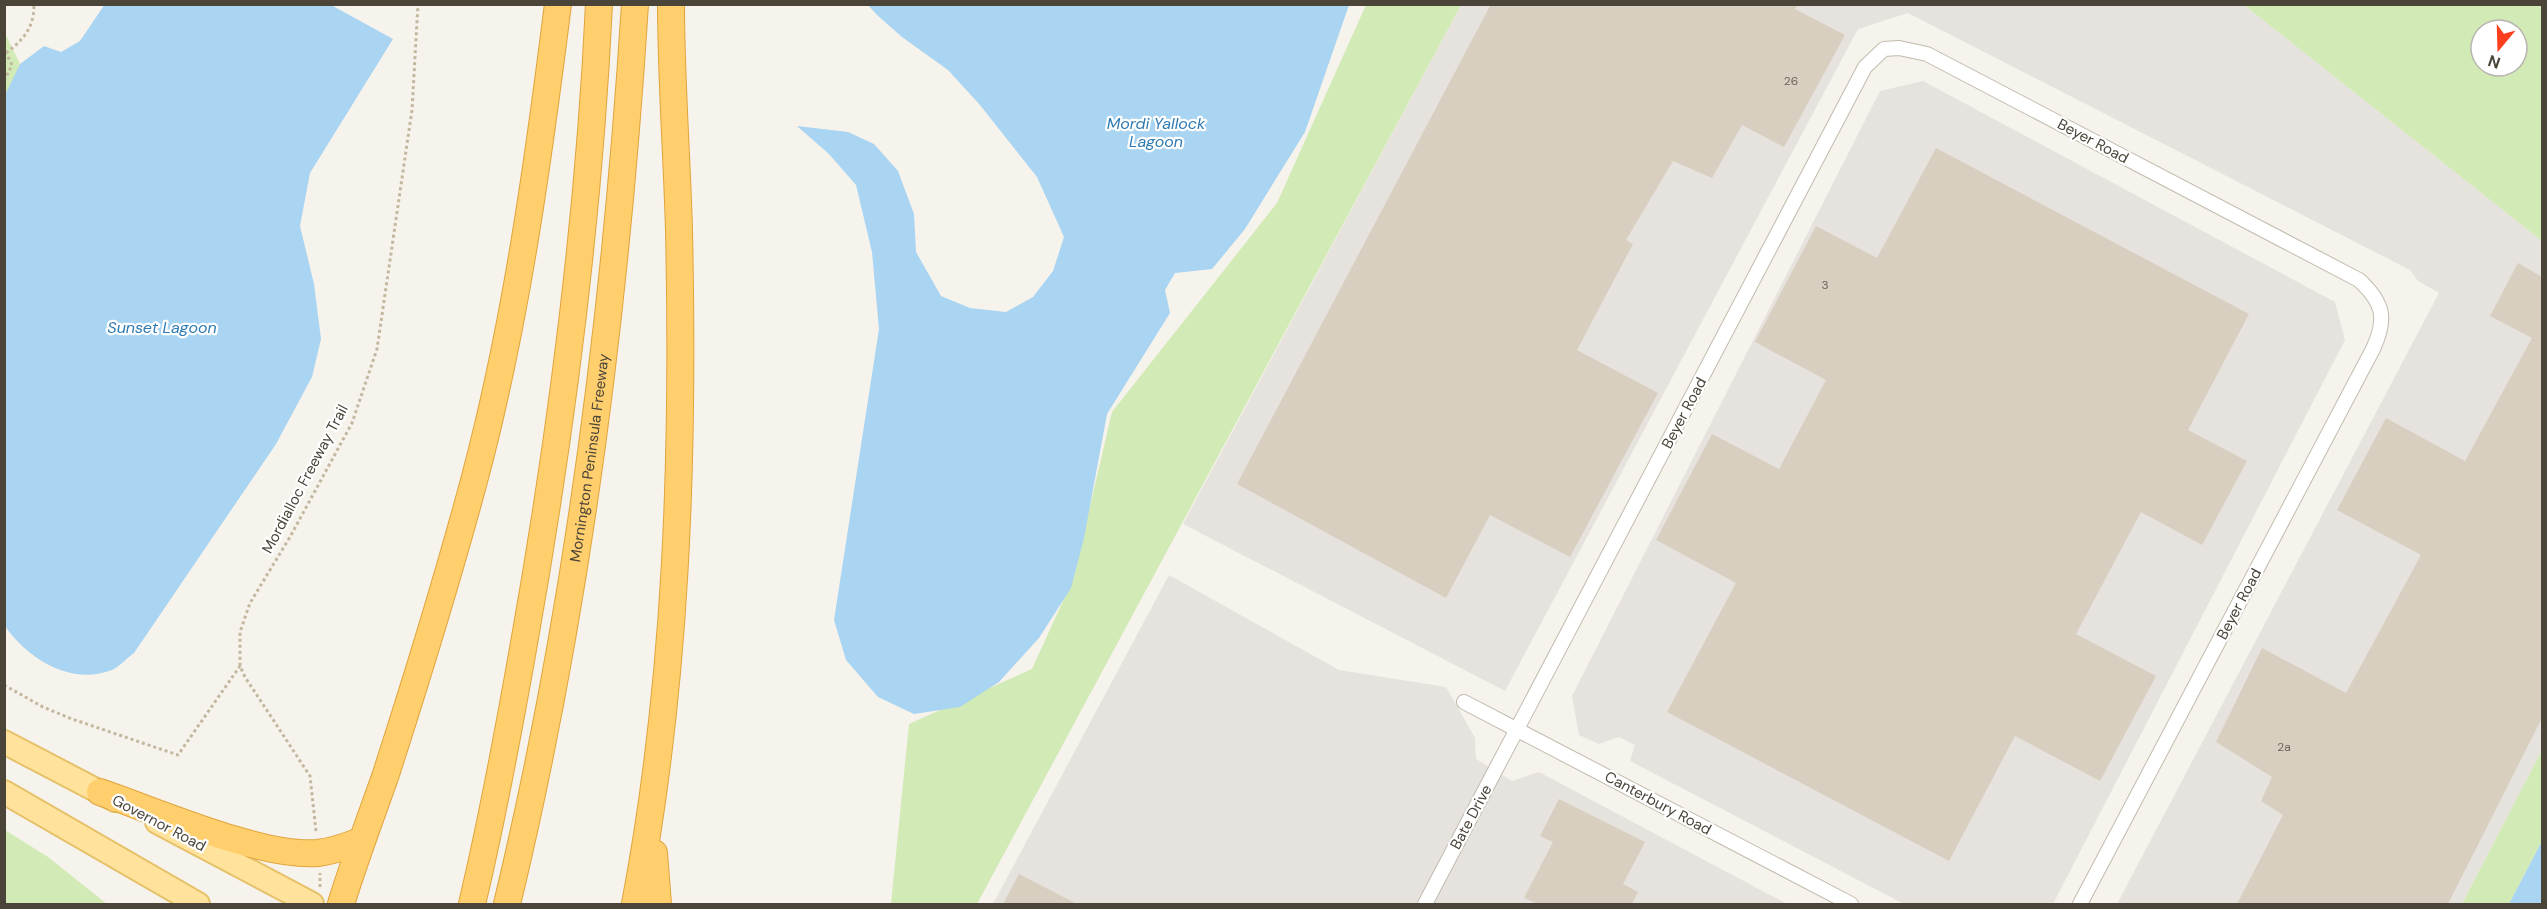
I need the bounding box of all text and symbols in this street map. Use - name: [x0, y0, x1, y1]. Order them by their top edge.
- north arrow: [2469, 18, 2529, 78]
- text: N: [2485, 50, 2503, 74]
- house number: 26: [1784, 73, 1798, 89]
- water label: Mordi Yallock Lagoon: [1107, 113, 1206, 152]
- street label: Beyer Road: [2054, 114, 2132, 168]
- house number: 3: [1821, 277, 1829, 293]
- water label: Sunset Lagoon: [107, 317, 217, 338]
- street label: Mornington Peninsula Freeway: [565, 352, 614, 564]
- street label: Beyer Road: [1657, 374, 1711, 452]
- street label: Mordialloc Freeway Trail: [257, 401, 353, 557]
- street label: Beyer Road: [2212, 565, 2266, 643]
- house number: 2a: [2277, 739, 2291, 755]
- street label: Canterbury Road: [1601, 766, 1715, 840]
- street label: Bate Drive: [1446, 781, 1496, 853]
- street label: Governor Road: [109, 790, 209, 856]

